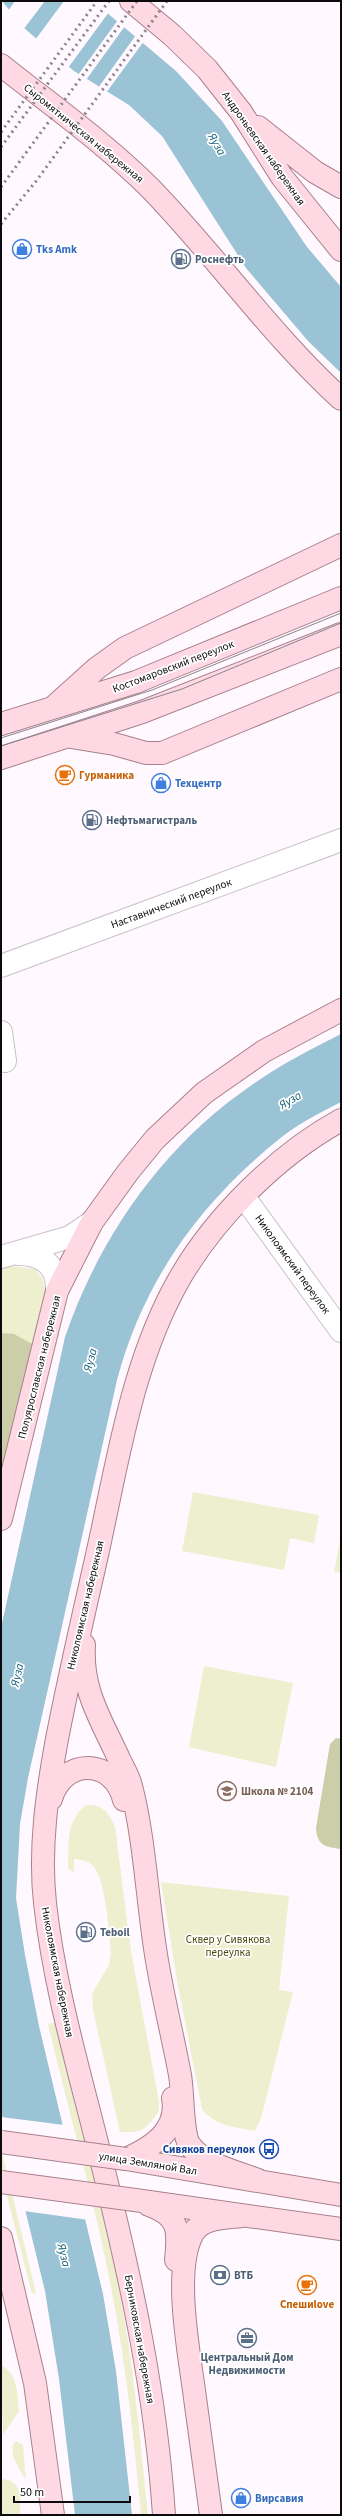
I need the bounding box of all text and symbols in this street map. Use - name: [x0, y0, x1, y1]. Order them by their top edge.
- street label: Сыромятническая набережная: [21, 80, 147, 187]
- street label: Андроньевская набережная: [218, 88, 309, 208]
- water label: Яуза: [203, 129, 230, 159]
- shop icon: Tks Amk: [11, 238, 33, 260]
- place label: Tks Amk: [36, 242, 77, 257]
- fuel station icon: Роснефть: [170, 248, 192, 270]
- place label: Роснефть: [195, 252, 244, 267]
- street label: Костомаровский переулок: [110, 636, 236, 697]
- cafe icon: Гурманика: [54, 764, 76, 786]
- place label: Гурманика: [79, 768, 134, 783]
- shop icon: Техцентр: [150, 772, 172, 794]
- place label: Техцентр: [175, 776, 222, 791]
- fuel station icon: Нефтьмагистраль: [81, 809, 103, 831]
- place label: Нефтьмагистраль: [106, 813, 197, 828]
- street label: Наставнический переулок: [109, 874, 234, 932]
- water label: Яуза: [275, 1087, 305, 1114]
- street label: Николоямский переулок: [251, 1212, 334, 1318]
- street label: Полуярославская набережная: [14, 1294, 65, 1440]
- water label: Яуза: [79, 1346, 102, 1375]
- street label: Николоямская набережная: [63, 1539, 108, 1671]
- water label: Яуза: [6, 1661, 29, 1689]
- school or university icon: Школа № 2104: [216, 1780, 238, 1802]
- place label: Школа № 2104: [241, 1784, 313, 1799]
- street label: Николоямская набережная: [38, 1906, 78, 2039]
- fuel station icon: Teboil: [75, 1921, 97, 1943]
- place label: Teboil: [100, 1925, 130, 1940]
- park label: Сквер у Сивякова переулка: [186, 1932, 270, 1960]
- bus stop icon: Сивяков переулок: [258, 2138, 280, 2160]
- place label: Сивяков переулок: [163, 2142, 255, 2157]
- street label: улица Земляной Вал: [98, 2148, 198, 2179]
- water label: Яуза: [52, 2241, 75, 2269]
- bank icon: ВТБ: [209, 2264, 231, 2286]
- place label: ВТБ: [234, 2268, 253, 2283]
- street label: Берниковская набережная: [121, 2274, 158, 2405]
- cafe icon: Спешиlove: [296, 2274, 318, 2296]
- place label: Спешиlove: [280, 2297, 334, 2312]
- office icon: Центральный Дом Недвижимости: [236, 2327, 258, 2349]
- place label: Центральный Дом Недвижимости: [200, 2350, 294, 2378]
- scale bar: [14, 2478, 130, 2504]
- text: 50 m: [20, 2484, 44, 2501]
- shop icon: Вирсавия: [230, 2487, 252, 2509]
- place label: Вирсавия: [255, 2491, 303, 2506]

